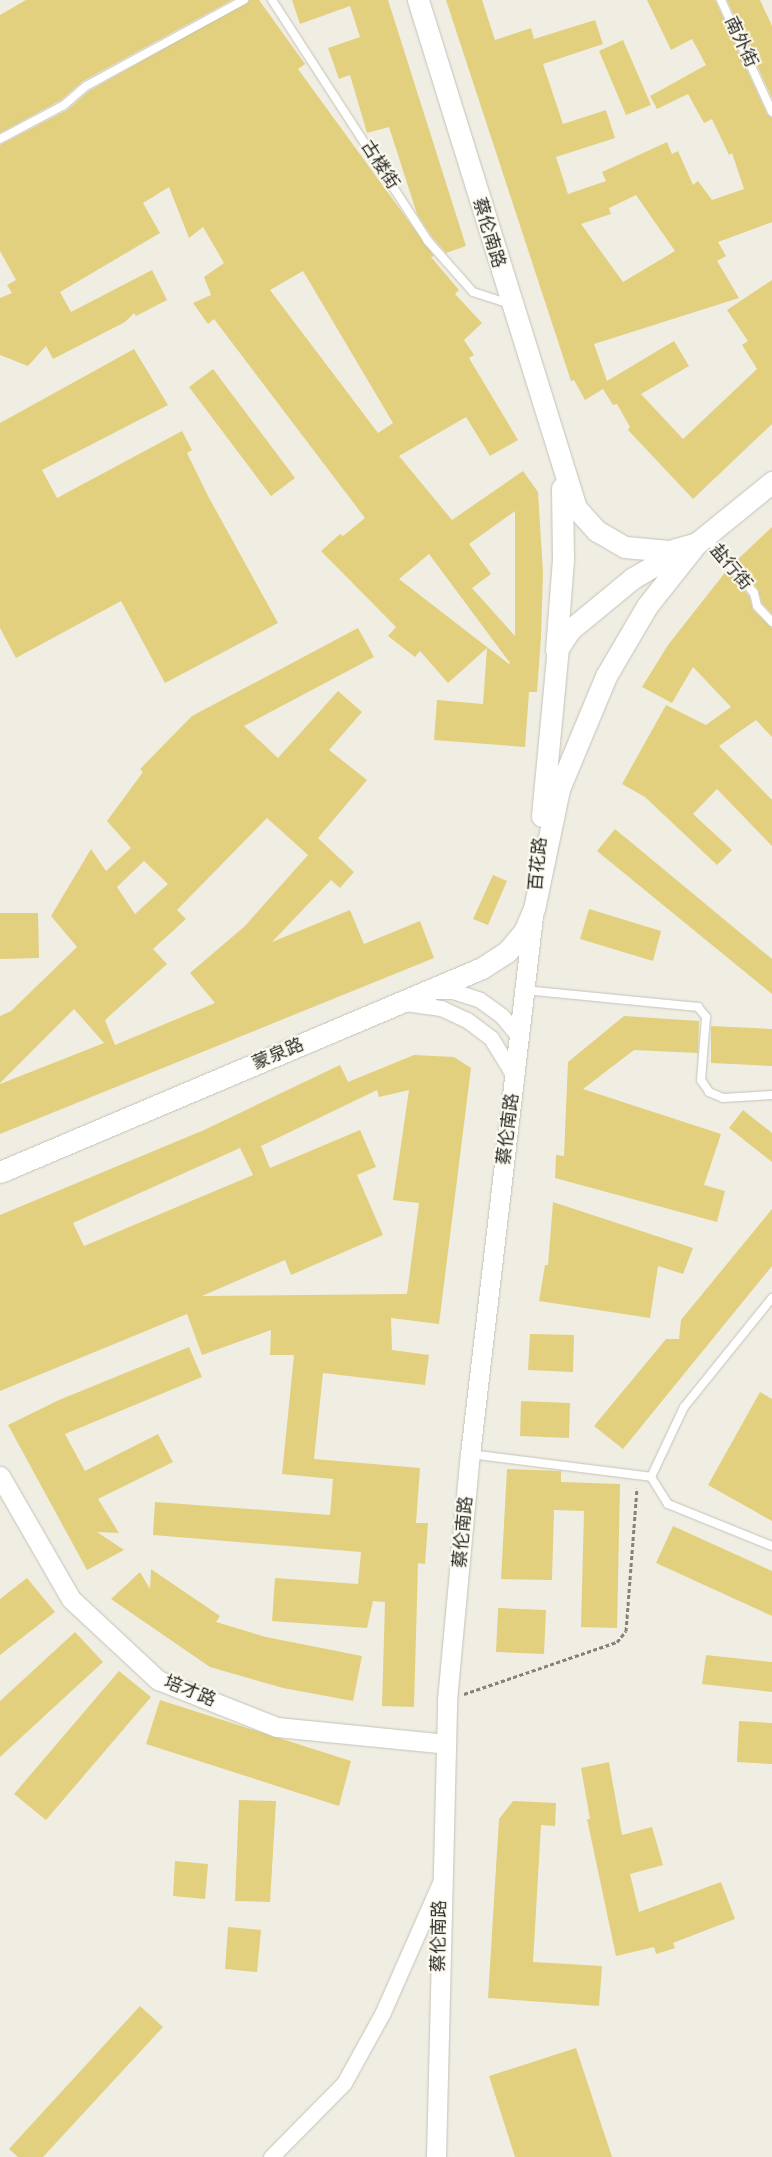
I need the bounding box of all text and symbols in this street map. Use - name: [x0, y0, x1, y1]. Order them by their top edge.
- street label: 南外街: [720, 13, 762, 71]
- street label: 古楼街: [356, 136, 404, 194]
- street label: 蔡伦南路: [468, 195, 510, 271]
- street label: 盐行街: [705, 539, 757, 595]
- street label: 百花路: [525, 836, 551, 892]
- street label: 蒙泉路: [249, 1034, 307, 1074]
- street label: 蔡伦南路: [493, 1092, 523, 1166]
- street label: 蔡伦南路: [449, 1495, 477, 1569]
- street label: 培才路: [161, 1671, 219, 1711]
- street label: 蔡伦南路: [428, 1900, 450, 1972]

